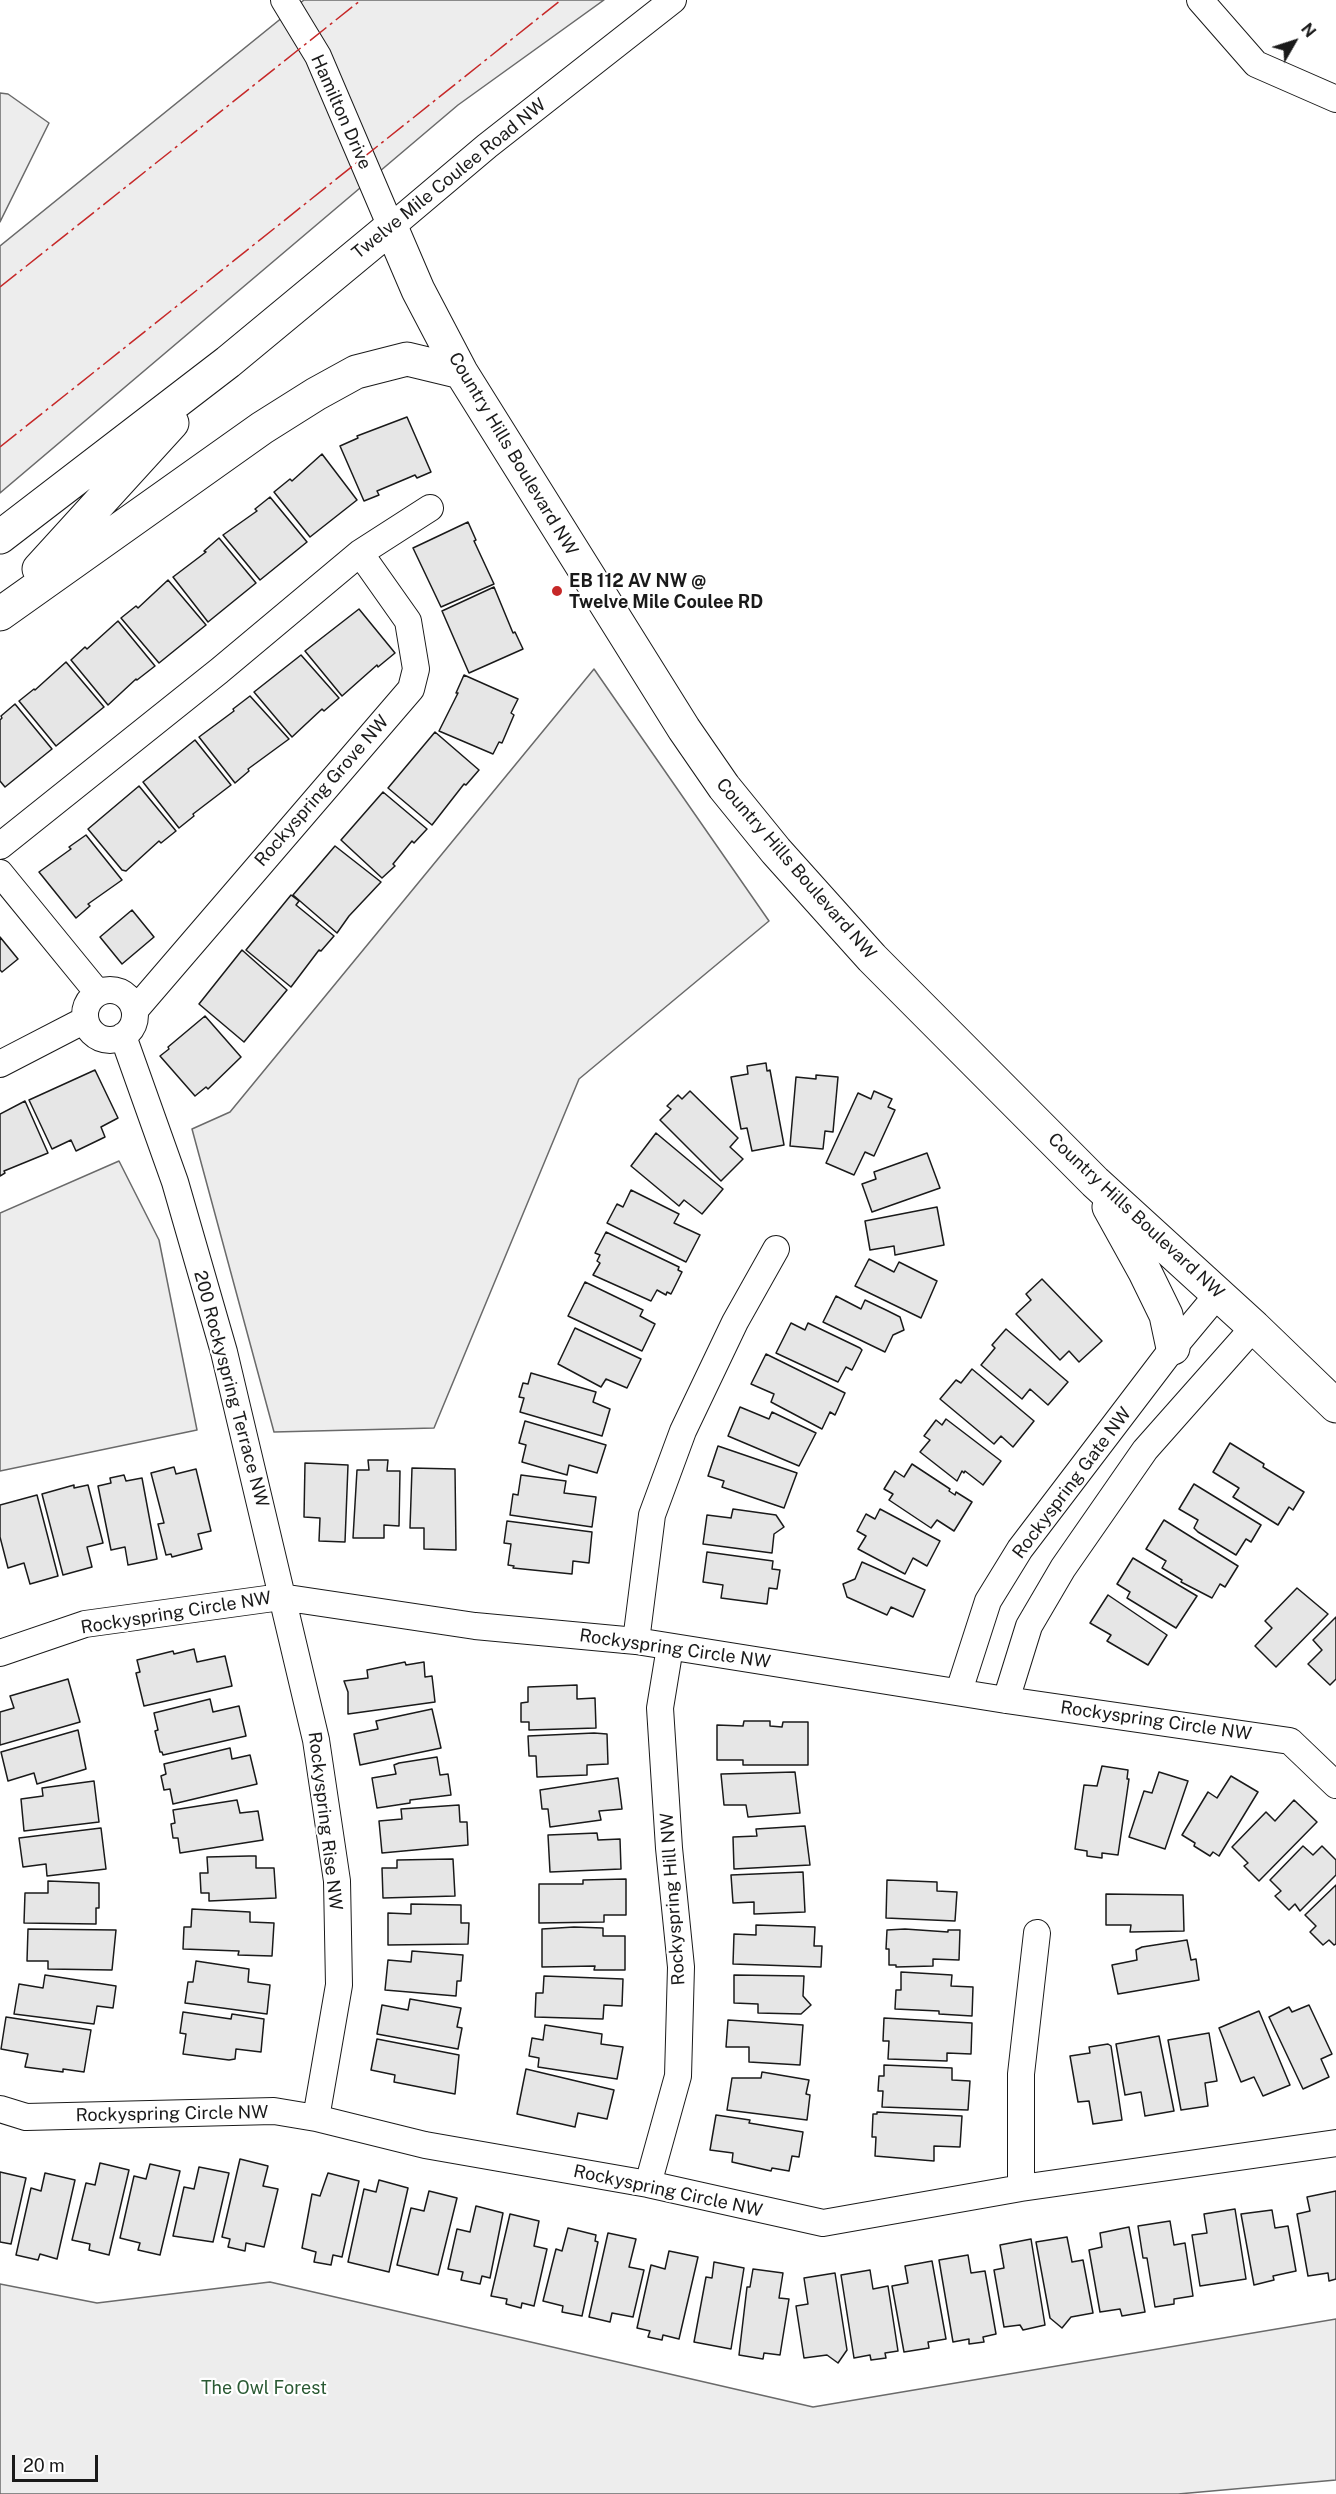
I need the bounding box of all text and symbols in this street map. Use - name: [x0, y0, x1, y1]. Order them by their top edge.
- north arrow: [1264, 12, 1324, 72]
- text: N: [1297, 20, 1320, 41]
- street label: Hamilton Drive: [306, 51, 376, 173]
- street label: Twelve Mile Coulee Road NW: [348, 94, 550, 264]
- street label: Country Hills Boulevard NW: [444, 349, 582, 559]
- place label: EB 112 AV NW @ Twelve Mile Coulee RD: [569, 570, 763, 612]
- marker: EB 112 AV NW @ Twelve Mile Coulee RD: [550, 584, 564, 598]
- street label: Rockyspring Grove NW: [250, 711, 394, 871]
- street label: Country Hills Boulevard NW: [711, 774, 881, 964]
- street label: Country Hills Boulevard NW: [1043, 1129, 1229, 1303]
- street label: 200 Rockyspring Terrace NW: [189, 1268, 273, 1510]
- street label: Rockyspring Gate NW: [1008, 1403, 1136, 1563]
- street label: Rockyspring Circle NW: [79, 1587, 273, 1639]
- street label: Rockyspring Circle NW: [578, 1625, 772, 1673]
- street label: Rockyspring Circle NW: [1059, 1697, 1253, 1745]
- street label: Rockyspring Rise NW: [303, 1730, 347, 1912]
- street label: Rockyspring Hill NW: [656, 1812, 690, 1986]
- street label: Rockyspring Circle NW: [75, 2102, 269, 2126]
- street label: Rockyspring Circle NW: [571, 2160, 765, 2222]
- park label: The Owl Forest: [201, 2377, 327, 2399]
- scale bar: [15, 2443, 100, 2481]
- text: 20 m: [23, 2455, 65, 2476]

